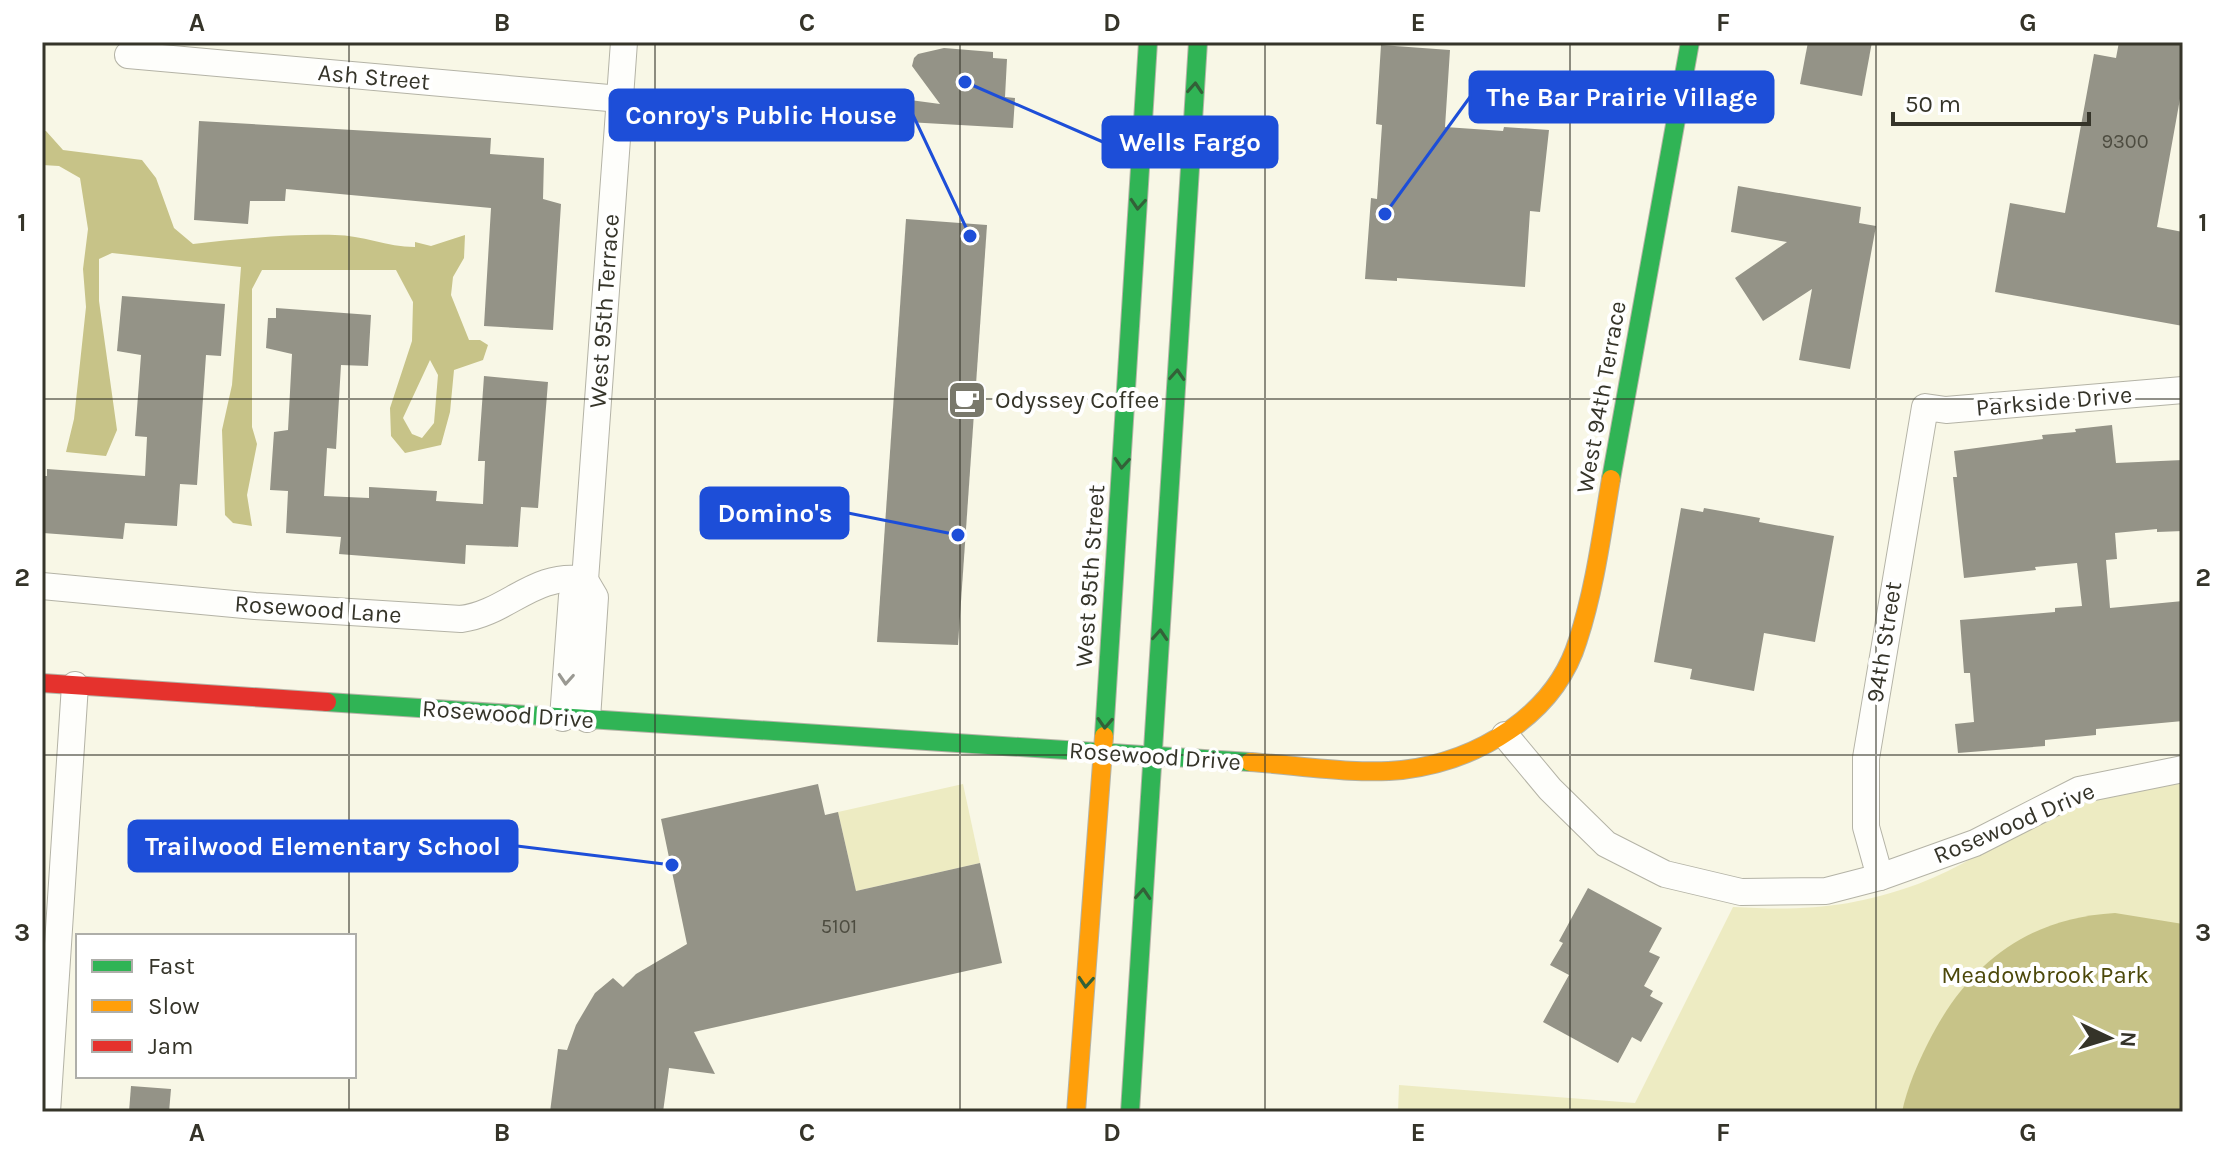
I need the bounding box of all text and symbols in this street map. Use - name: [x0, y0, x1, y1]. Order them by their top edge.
- text: A: [189, 7, 205, 38]
- text: B: [494, 7, 510, 38]
- text: C: [799, 7, 815, 38]
- text: D: [1103, 7, 1121, 38]
- text: E: [1410, 7, 1426, 38]
- text: F: [1716, 7, 1730, 38]
- text: G: [2019, 7, 2037, 38]
- street label: Ash Street: [317, 58, 431, 96]
- callout: The Bar Prairie Village: [1470, 72, 1773, 122]
- scale bar: [1893, 76, 2089, 126]
- one-way arrow: [1186, 81, 1203, 94]
- text: The Bar Prairie Village: [1486, 82, 1758, 113]
- callout: Conroy's Public House: [610, 90, 913, 140]
- text: 50 m: [1905, 90, 1961, 118]
- text: Conroy's Public House: [625, 100, 897, 131]
- callout: Wells Fargo: [1103, 117, 1277, 167]
- text: Wells Fargo: [1119, 127, 1261, 158]
- house number: 9300: [2101, 130, 2149, 153]
- one-way arrow: [1130, 198, 1147, 211]
- text: 1: [17, 207, 27, 238]
- text: 1: [2198, 207, 2208, 238]
- street label: West 95th Terrace: [583, 213, 625, 409]
- street label: West 94th Terrace: [1570, 299, 1632, 495]
- one-way arrow: [1168, 369, 1185, 382]
- cafe icon: Odyssey Coffee: [946, 379, 988, 421]
- street label: Parkside Drive: [1975, 380, 2133, 422]
- place label: Odyssey Coffee: [995, 386, 1159, 414]
- one-way arrow: [1113, 457, 1130, 470]
- street label: West 95th Street: [1070, 484, 1110, 668]
- callout: Domino's: [701, 488, 848, 538]
- text: Domino's: [717, 498, 833, 529]
- text: 2: [14, 562, 30, 593]
- text: 2: [2195, 562, 2211, 593]
- street label: 94th Street: [1861, 579, 1907, 705]
- street label: Rosewood Lane: [233, 589, 403, 629]
- one-way arrow: [1151, 628, 1168, 641]
- one-way arrow: [558, 673, 575, 686]
- street label: Rosewood Drive: [421, 694, 595, 734]
- one-way arrow: [1097, 717, 1114, 730]
- street label: Rosewood Drive: [1068, 736, 1242, 776]
- street label: Rosewood Drive: [1929, 776, 2099, 870]
- callout: Trailwood Elementary School: [129, 821, 517, 871]
- text: Trailwood Elementary School: [145, 831, 501, 862]
- one-way arrow: [1134, 887, 1151, 900]
- house number: 5101: [821, 915, 857, 938]
- text: 3: [14, 917, 30, 948]
- text: 3: [2195, 917, 2211, 948]
- legend: [76, 934, 356, 1078]
- text: Fast: [148, 952, 195, 980]
- park label: Meadowbrook Park: [1941, 961, 2149, 989]
- one-way arrow: [1078, 976, 1095, 989]
- text: Slow: [148, 992, 200, 1020]
- north arrow: [2069, 998, 2149, 1078]
- text: N: [2114, 1031, 2141, 1048]
- text: Jam: [148, 1032, 193, 1060]
- text: A: [189, 1117, 205, 1148]
- text: B: [494, 1117, 510, 1148]
- text: C: [799, 1117, 815, 1148]
- text: D: [1103, 1117, 1121, 1148]
- text: E: [1410, 1117, 1426, 1148]
- text: F: [1716, 1117, 1730, 1148]
- text: G: [2019, 1117, 2037, 1148]

